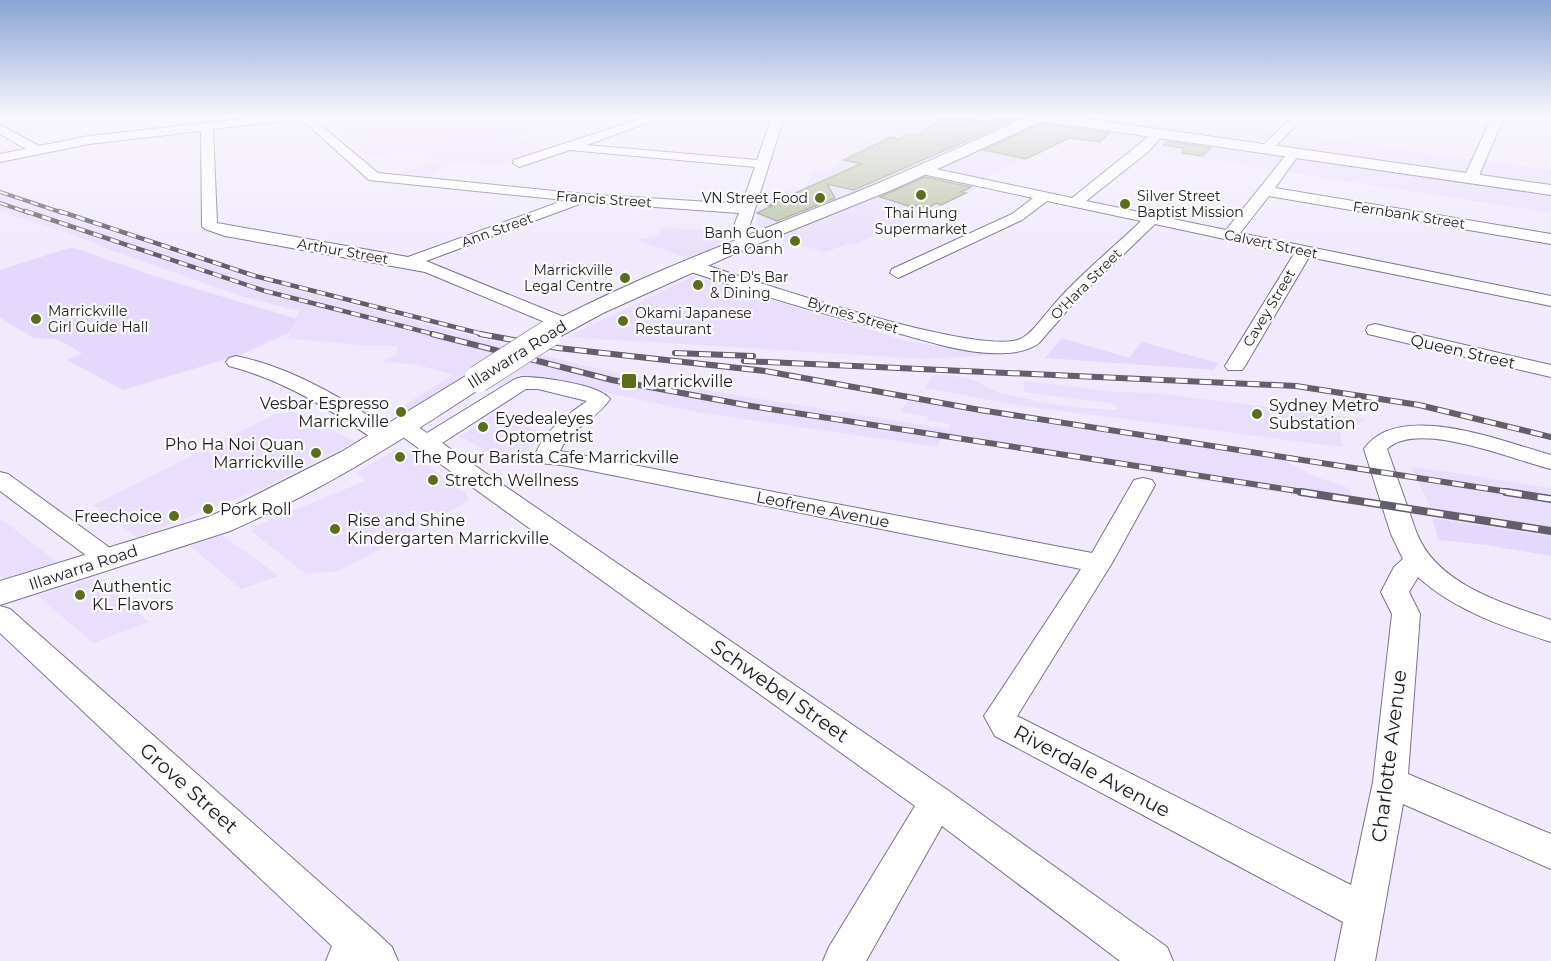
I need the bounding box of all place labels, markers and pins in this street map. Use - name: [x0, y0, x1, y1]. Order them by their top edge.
- place label: Silver Street Baptist Mission: [1137, 187, 1244, 221]
- marker: Thai Hung Supermarket: [914, 188, 928, 202]
- place label: VN Street Food: [702, 189, 808, 207]
- marker: VN Street Food: [813, 191, 827, 205]
- marker: Silver Street Baptist Mission: [1118, 197, 1132, 211]
- place label: Thai Hung Supermarket: [875, 204, 967, 238]
- place label: Banh Cuon Ba Oanh: [704, 224, 783, 258]
- marker: Banh Cuon Ba Oanh: [788, 234, 802, 248]
- place label: Marrickville Legal Centre: [524, 261, 613, 295]
- place label: The D's Bar & Dining: [710, 268, 789, 302]
- marker: Marrickville Legal Centre: [618, 271, 632, 285]
- marker: The D's Bar & Dining: [691, 278, 705, 292]
- place label: Marrickville Girl Guide Hall: [48, 302, 148, 336]
- place label: Okami Japanese Restaurant: [635, 304, 752, 338]
- marker: Marrickville Girl Guide Hall: [29, 312, 43, 326]
- marker: Okami Japanese Restaurant: [616, 314, 630, 328]
- marker: Marrickville: [620, 372, 638, 390]
- place label: Marrickville: [642, 372, 733, 391]
- place label: Vesbar Espresso Marrickville: [260, 394, 389, 431]
- place label: Sydney Metro Substation: [1269, 396, 1379, 433]
- marker: Vesbar Espresso Marrickville: [394, 405, 408, 419]
- marker: Sydney Metro Substation: [1250, 407, 1264, 421]
- place label: Eyedealeyes Optometrist: [495, 409, 594, 446]
- marker: Eyedealeyes Optometrist: [476, 420, 490, 434]
- place label: Pho Ha Noi Quan Marrickville: [165, 435, 304, 472]
- marker: Pho Ha Noi Quan Marrickville: [309, 446, 323, 460]
- place label: The Pour Barista Cafe Marrickville: [412, 448, 679, 467]
- marker: The Pour Barista Cafe Marrickville: [393, 450, 407, 464]
- place label: Stretch Wellness: [445, 471, 579, 490]
- marker: Stretch Wellness: [426, 473, 440, 487]
- place label: Pork Roll: [220, 500, 292, 519]
- marker: Pork Roll: [201, 502, 215, 516]
- place label: Freechoice: [74, 507, 162, 526]
- marker: Freechoice: [167, 509, 181, 523]
- place label: Rise and Shine Kindergarten Marrickville: [347, 511, 549, 548]
- marker: Rise and Shine Kindergarten Marrickville: [328, 522, 342, 536]
- place label: Authentic KL Flavors: [92, 577, 174, 614]
- marker: Authentic KL Flavors: [73, 588, 87, 602]

